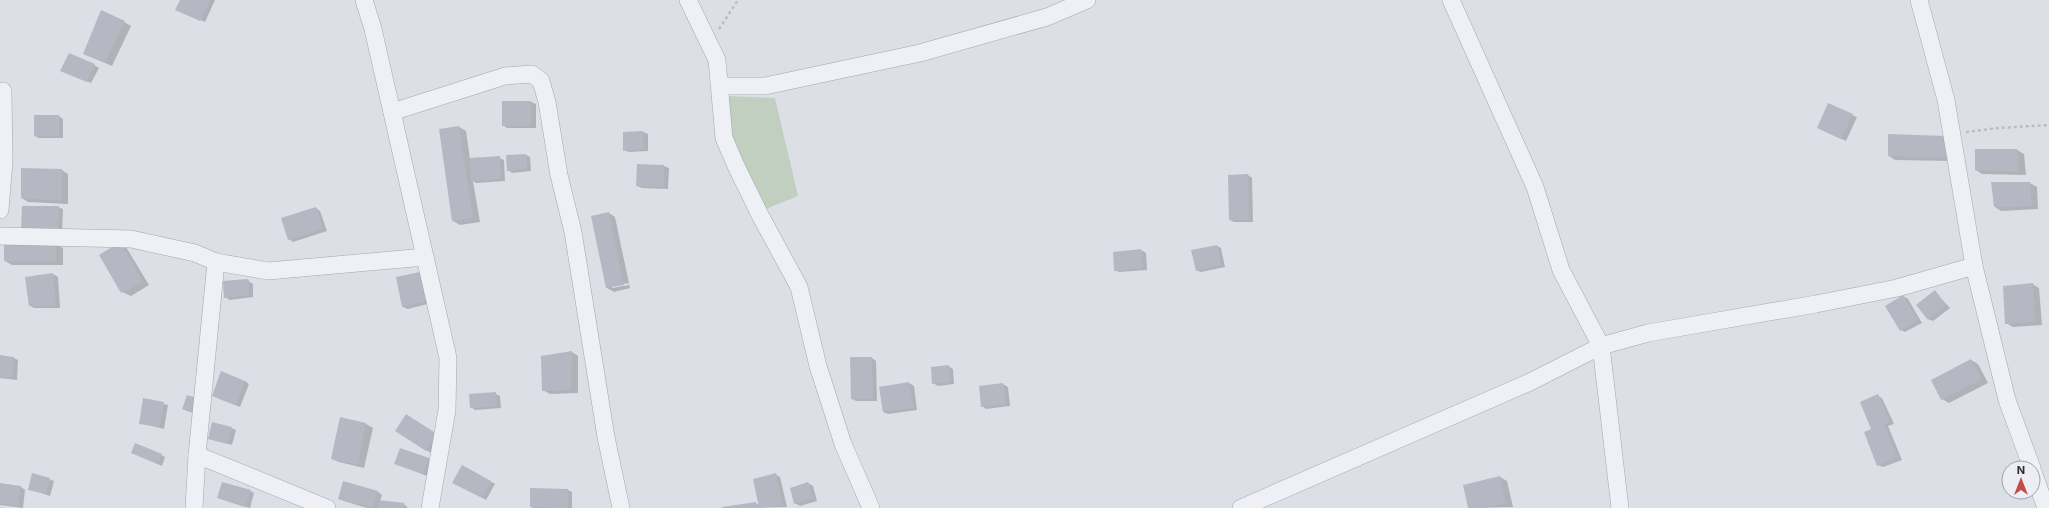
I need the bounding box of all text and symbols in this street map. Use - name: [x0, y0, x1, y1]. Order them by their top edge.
- north arrow: [2001, 460, 2041, 500]
- text: N: [2017, 463, 2025, 477]

